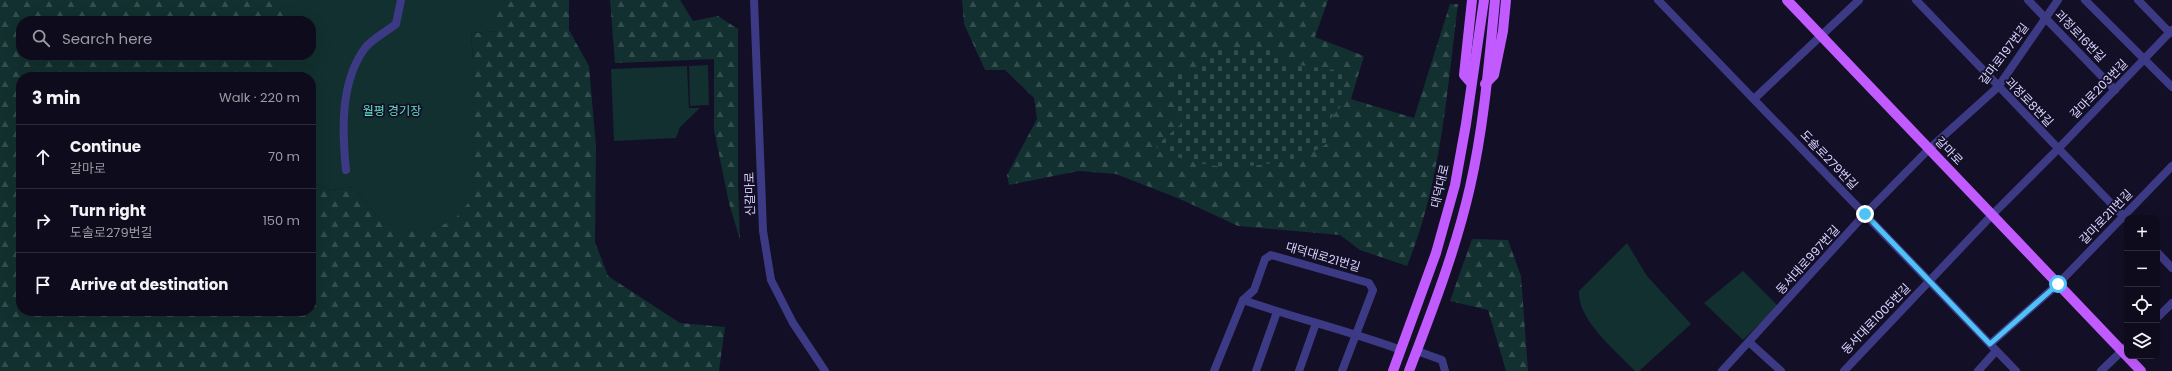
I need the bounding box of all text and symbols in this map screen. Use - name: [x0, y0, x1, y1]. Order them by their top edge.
- street label: 괴정로16번길: [2051, 6, 2110, 66]
- search box: [16, 16, 316, 60]
- street label: 갈마로197번길: [1975, 19, 2032, 88]
- icon: search: [30, 27, 52, 49]
- text: Search here: [62, 28, 152, 49]
- street label: 갈마로203번길: [2066, 55, 2131, 122]
- street label: 괴정로8번길: [2001, 73, 2057, 130]
- text: 3 min: [32, 86, 80, 110]
- text: Walk · 220 m: [219, 88, 300, 107]
- park label: 월평 경기장: [363, 102, 421, 119]
- street label: 도솔로279번길: [1797, 126, 1862, 193]
- street label: 갈마로: [1932, 133, 1967, 168]
- text: Continue: [70, 136, 141, 157]
- icon: ahead: [32, 146, 54, 168]
- text: 70 m: [268, 147, 300, 166]
- text: 갈마로: [70, 159, 106, 178]
- street label: 대덕대로: [1426, 162, 1453, 209]
- street label: 신갈마로: [741, 172, 758, 216]
- street label: 갈마로211번길: [2075, 186, 2136, 248]
- text: Turn right: [70, 200, 146, 221]
- route end: [1856, 205, 1874, 223]
- icon: right: [32, 210, 54, 232]
- text: 150 m: [263, 211, 300, 230]
- map controls: [2124, 215, 2160, 359]
- button: +: [2124, 215, 2160, 251]
- street label: 동서대로997번길: [1772, 221, 1843, 298]
- text: 도솔로279번길: [70, 223, 153, 242]
- street label: 대덕대로21번길: [1284, 238, 1362, 275]
- button: −: [2124, 251, 2160, 287]
- icon: arrive: [32, 274, 54, 296]
- text: Arrive at destination: [70, 274, 228, 295]
- route start: [2049, 275, 2067, 293]
- street label: 동서대로1005번길: [1837, 279, 1914, 358]
- button: locate: [2124, 287, 2160, 323]
- button: layers: [2124, 323, 2160, 359]

